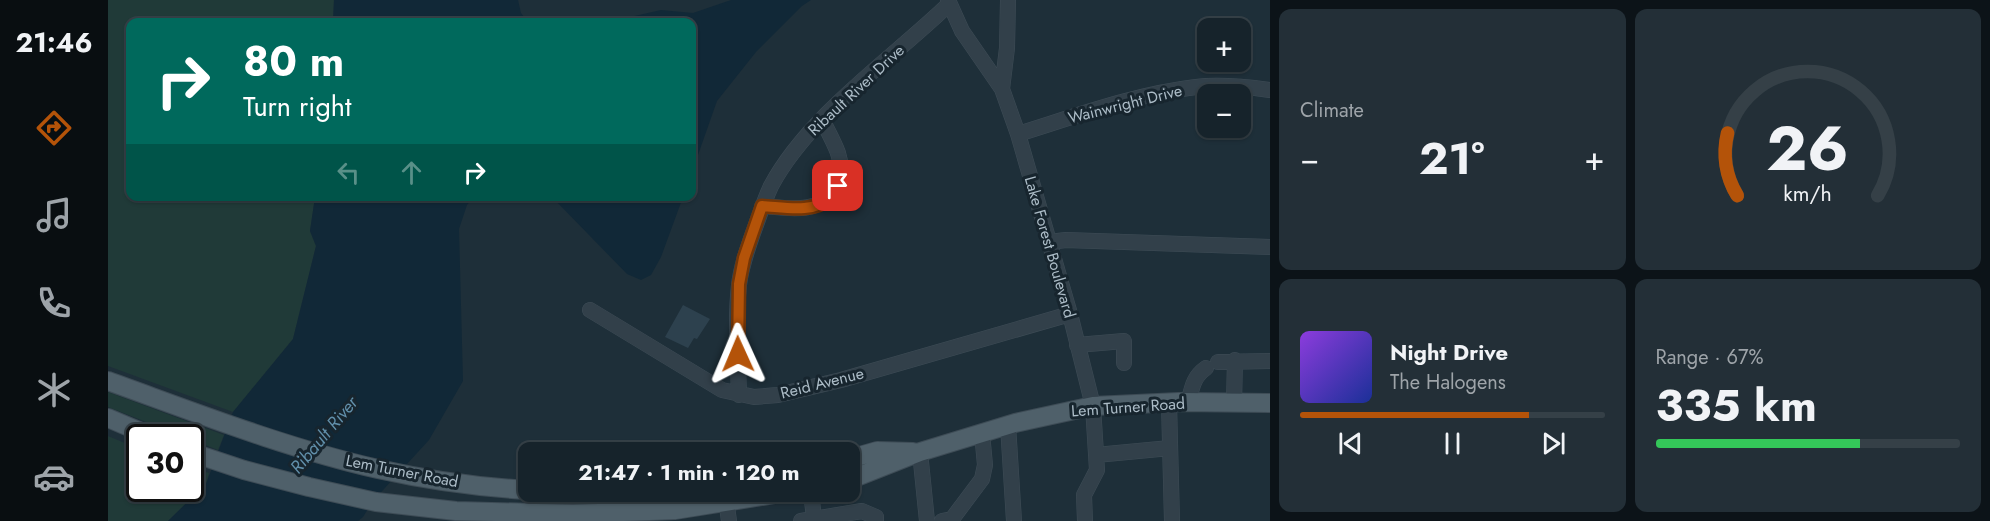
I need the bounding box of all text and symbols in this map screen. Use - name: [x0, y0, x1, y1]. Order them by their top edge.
- map controls: [1197, 18, 1251, 138]
- button: +: [1197, 18, 1251, 72]
- text: 21:46: [15, 23, 93, 62]
- text: 80 m: [243, 31, 344, 92]
- street label: Ribault River Drive: [803, 39, 909, 141]
- icon: right: [144, 42, 222, 120]
- street label: Wainwright Drive: [1066, 79, 1184, 129]
- button: −: [1197, 84, 1251, 138]
- text: Turn right: [243, 87, 351, 126]
- text: Climate: [1300, 96, 1364, 125]
- text: 26: [1766, 103, 1849, 193]
- icon: directions: [33, 107, 75, 149]
- text: 21°: [1419, 126, 1485, 191]
- text: −: [1300, 135, 1319, 182]
- text: +: [1584, 135, 1604, 182]
- icon: left: [332, 156, 365, 189]
- icon: ahead: [395, 156, 428, 189]
- icon: right: [458, 156, 491, 189]
- pin: [812, 160, 863, 211]
- icon: arrive: [821, 169, 854, 202]
- street label: Lake Forest Boulevard: [1019, 173, 1081, 321]
- text: km/h: [1784, 179, 1832, 210]
- icon: music: [33, 194, 75, 236]
- icon: phone: [33, 282, 75, 324]
- position arrow: [706, 322, 770, 386]
- text: Night Drive: [1390, 336, 1508, 368]
- text: Range · 67%: [1656, 343, 1764, 372]
- street label: Reid Avenue: [778, 362, 866, 404]
- text: The Halogens: [1390, 368, 1506, 397]
- icon: climate: [33, 369, 75, 411]
- text: 335 km: [1656, 373, 1817, 438]
- water label: Ribault River: [284, 390, 365, 479]
- street label: Lem Turner Road: [1070, 392, 1186, 422]
- speed limit sign: 30: [126, 424, 204, 502]
- icon: previous: [1334, 427, 1367, 460]
- icon: pause: [1436, 427, 1469, 460]
- icon: next: [1537, 427, 1570, 460]
- street label: Lem Turner Road: [344, 449, 460, 493]
- icon: car: [33, 456, 75, 498]
- text: 21:47 · 1 min · 120 m: [578, 456, 800, 488]

